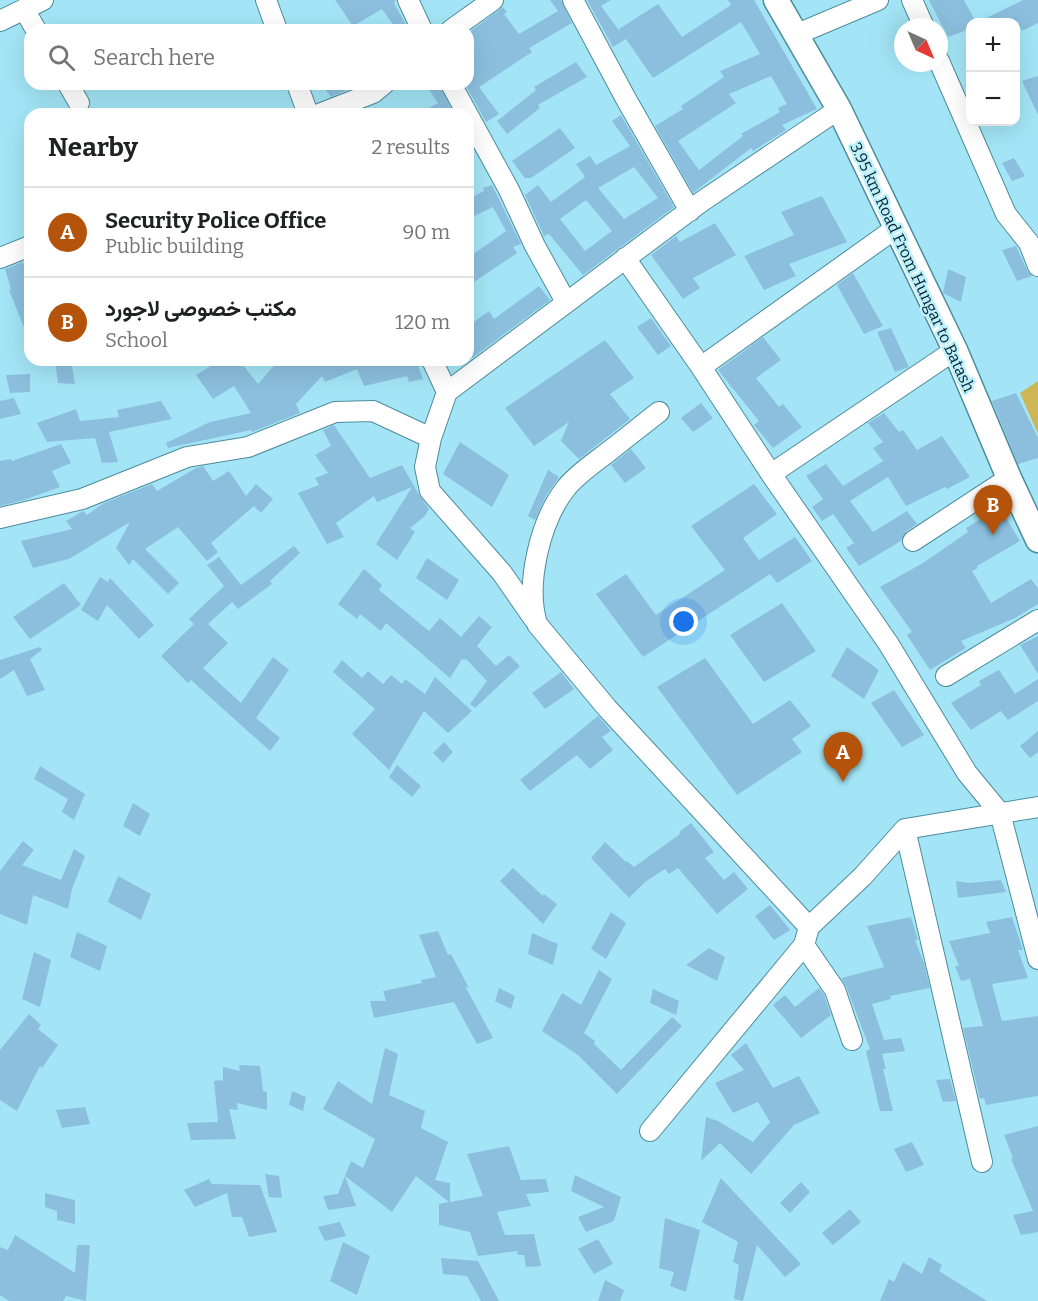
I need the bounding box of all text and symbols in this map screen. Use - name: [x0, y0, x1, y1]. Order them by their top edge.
- north arrow: [894, 18, 948, 72]
- map controls: [966, 18, 1020, 126]
- button: +: [966, 18, 1020, 72]
- search box: [24, 24, 474, 90]
- icon: search: [45, 41, 78, 74]
- text: Search here: [93, 44, 215, 71]
- button: −: [966, 72, 1020, 126]
- text: Nearby: [48, 132, 138, 163]
- text: 2 results: [371, 135, 450, 159]
- street label: 3.95 km Road From Hungar to Batash: [846, 139, 979, 395]
- text: Security Police Office: [105, 207, 326, 234]
- text: A: [60, 220, 75, 244]
- text: 90 m: [402, 220, 450, 244]
- text: Public building: [105, 234, 244, 258]
- text: مکتب خصوصی لاجورد: [105, 295, 297, 322]
- text: B: [61, 310, 74, 334]
- text: 120 m: [395, 310, 450, 334]
- text: School: [105, 328, 168, 352]
- pin: B: [974, 486, 1012, 535]
- your location: [669, 607, 698, 636]
- pin: A: [824, 732, 862, 782]

